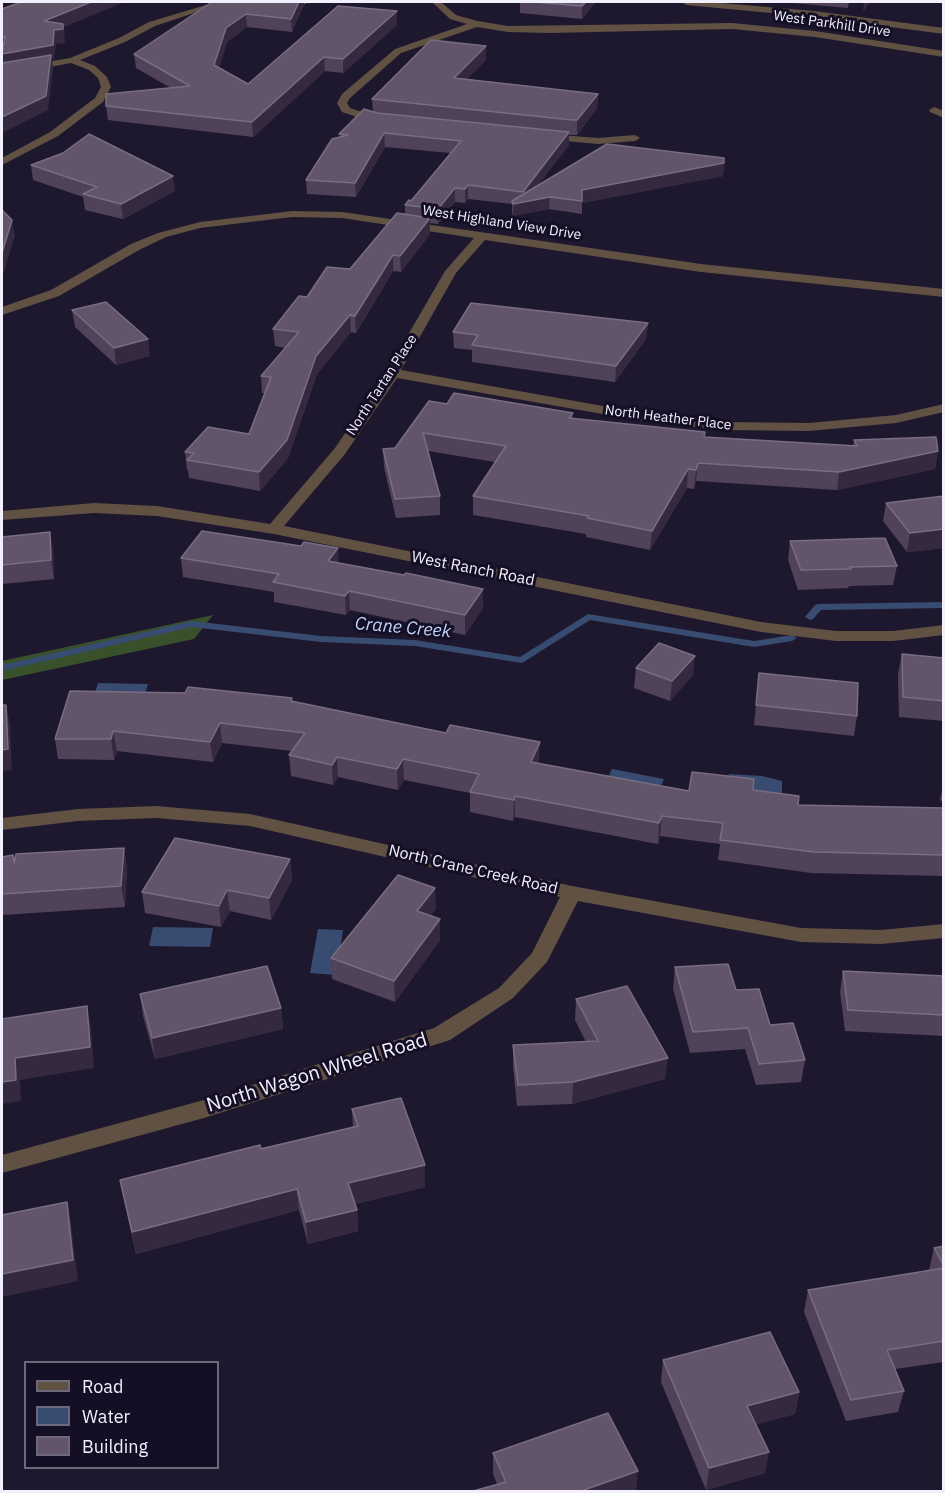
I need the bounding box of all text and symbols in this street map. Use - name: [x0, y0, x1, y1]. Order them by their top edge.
- street label: West Parkhill Drive: [772, 7, 892, 41]
- street label: West Highland View Drive: [421, 202, 583, 244]
- street label: North Tartan Place: [343, 331, 421, 439]
- street label: North Heather Place: [604, 402, 732, 434]
- street label: West Ranch Road: [410, 548, 536, 590]
- water label: Crane Creek: [354, 613, 452, 643]
- street label: North Crane Creek Road: [387, 841, 559, 899]
- street label: North Wagon Wheel Road: [204, 1028, 430, 1118]
- legend: [24, 1361, 219, 1469]
- text: Road: [82, 1375, 123, 1398]
- text: Water: [82, 1405, 130, 1428]
- text: Building: [82, 1435, 148, 1458]

